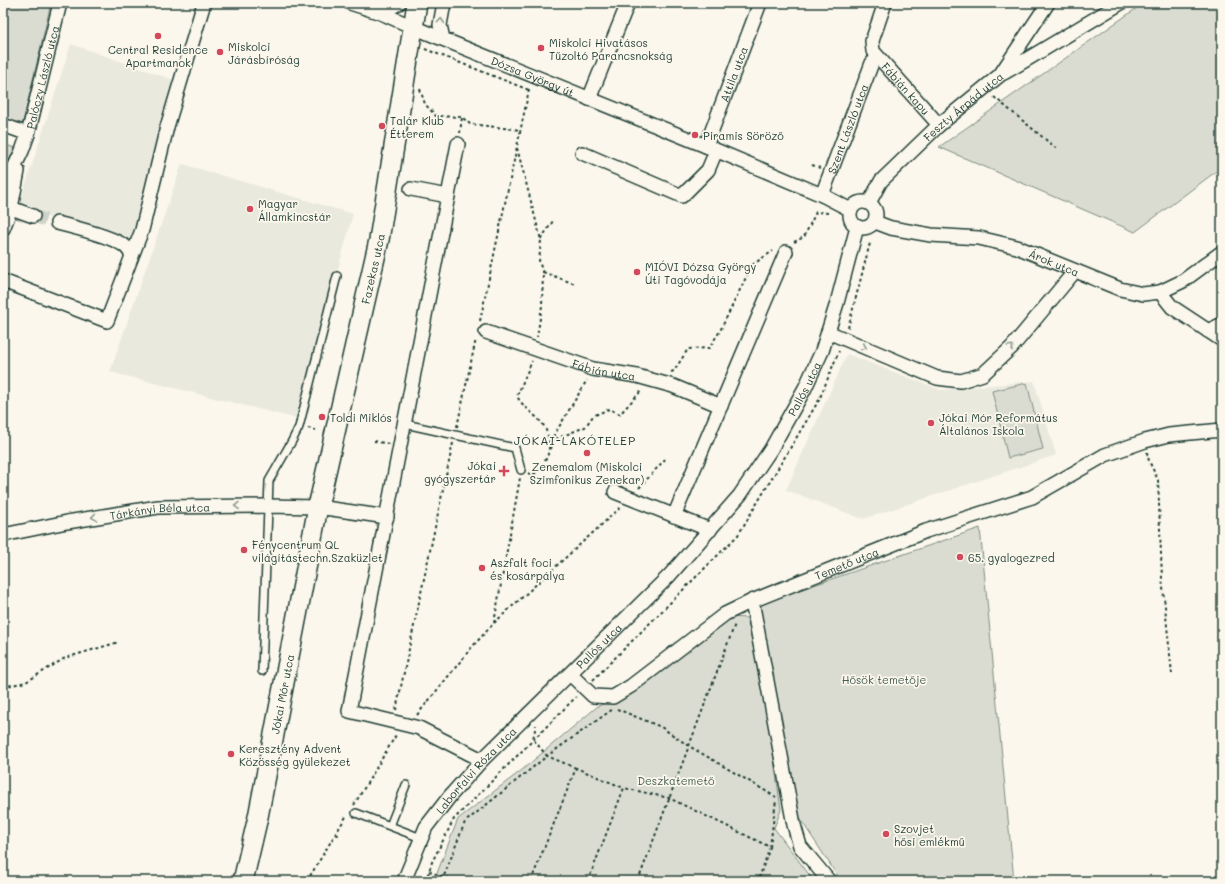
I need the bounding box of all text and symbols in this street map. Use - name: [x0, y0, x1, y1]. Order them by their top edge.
- one-way arrow: [437, 18, 446, 24]
- street label: Palóczy László utca: [22, 24, 62, 130]
- marker: Central Residence Apartmanok: [153, 31, 163, 41]
- place label: Miskolci Hivatásos Tűzoltó Parancsnokság: [549, 35, 672, 63]
- place label: Miskolci Járásbíróság: [228, 39, 300, 67]
- place label: Central Residence Apartmanok: [108, 42, 208, 70]
- marker: Miskolci Hivatásos Tűzoltó Parancsnokság: [536, 43, 546, 53]
- street label: Attila utca: [716, 44, 751, 104]
- marker: Miskolci Járásbíróság: [215, 47, 225, 57]
- street label: Dózsa György út: [489, 52, 577, 99]
- street label: Fábián kapu: [879, 59, 934, 118]
- street label: Feszty Árpád utca: [920, 68, 1006, 144]
- street label: Szent László utca: [823, 81, 871, 176]
- place label: Talár Klub Étterem: [390, 113, 444, 141]
- marker: Talár Klub Étterem: [377, 121, 387, 131]
- place label: Piramis Söröző: [703, 128, 784, 143]
- marker: Piramis Söröző: [690, 130, 700, 140]
- place label: Magyar Államkincstár: [258, 196, 331, 224]
- marker: Magyar Államkincstár: [245, 204, 255, 214]
- street label: Fazekas utca: [357, 232, 387, 305]
- street label: Árok utca: [1027, 245, 1082, 279]
- place label: MIÓVI Dózsa György Úti Tagóvodája: [645, 259, 756, 287]
- marker: MIÓVI Dózsa György Úti Tagóvodája: [632, 267, 642, 277]
- one-way arrow: [860, 343, 867, 351]
- one-way arrow: [1006, 344, 1014, 352]
- street label: Fábián utca: [570, 355, 637, 383]
- street label: Pallós utca: [784, 359, 824, 418]
- place label: Toldi Miklós: [330, 410, 392, 425]
- place label: Jókai Mór Református Általános Iskola: [939, 410, 1057, 438]
- marker: Toldi Miklós: [317, 412, 327, 422]
- marker: Jókai Mór Református Általános Iskola: [926, 418, 936, 428]
- district label: JÓKAI-LAKÓTELEP: [514, 432, 636, 448]
- marker: Zenemalom (Miskolci Szimfonikus Zenekar): [582, 448, 592, 458]
- place label: Jókai gyógyszertár: [424, 458, 496, 486]
- place label: Zenemalom (Miskolci Szimfonikus Zenekar): [530, 459, 645, 487]
- marker: Jókai gyógyszertár: [499, 466, 509, 476]
- street label: Tárkányi Béla utca: [108, 499, 210, 522]
- one-way arrow: [234, 502, 240, 510]
- one-way arrow: [91, 512, 97, 521]
- place label: Fénycentrum QL világítástechn.Szaküzlet: [252, 537, 383, 565]
- street label: Temető utca: [812, 543, 881, 583]
- marker: Fénycentrum QL világítástechn.Szaküzlet: [239, 545, 249, 555]
- place label: 65. gyalogezred: [968, 550, 1055, 565]
- marker: 65. gyalogezred: [955, 552, 965, 562]
- place label: Aszfalt foci és kosárpálya: [490, 555, 565, 583]
- marker: Aszfalt foci és kosárpálya: [477, 563, 487, 573]
- street label: Pallós utca: [572, 619, 625, 671]
- street label: Jókai Mór utca: [267, 653, 297, 735]
- park label: Hősök temetője: [842, 672, 927, 687]
- street label: Laborfalvi Róza utca: [432, 723, 519, 816]
- place label: Keresztény Advent Közösség gyülekezet: [239, 741, 351, 769]
- marker: Keresztény Advent Közösség gyülekezet: [226, 749, 236, 759]
- park label: Deszkatemető: [637, 773, 715, 788]
- place label: Szovjet hősi emlékmű: [894, 821, 965, 849]
- marker: Szovjet hősi emlékmű: [881, 829, 891, 839]

